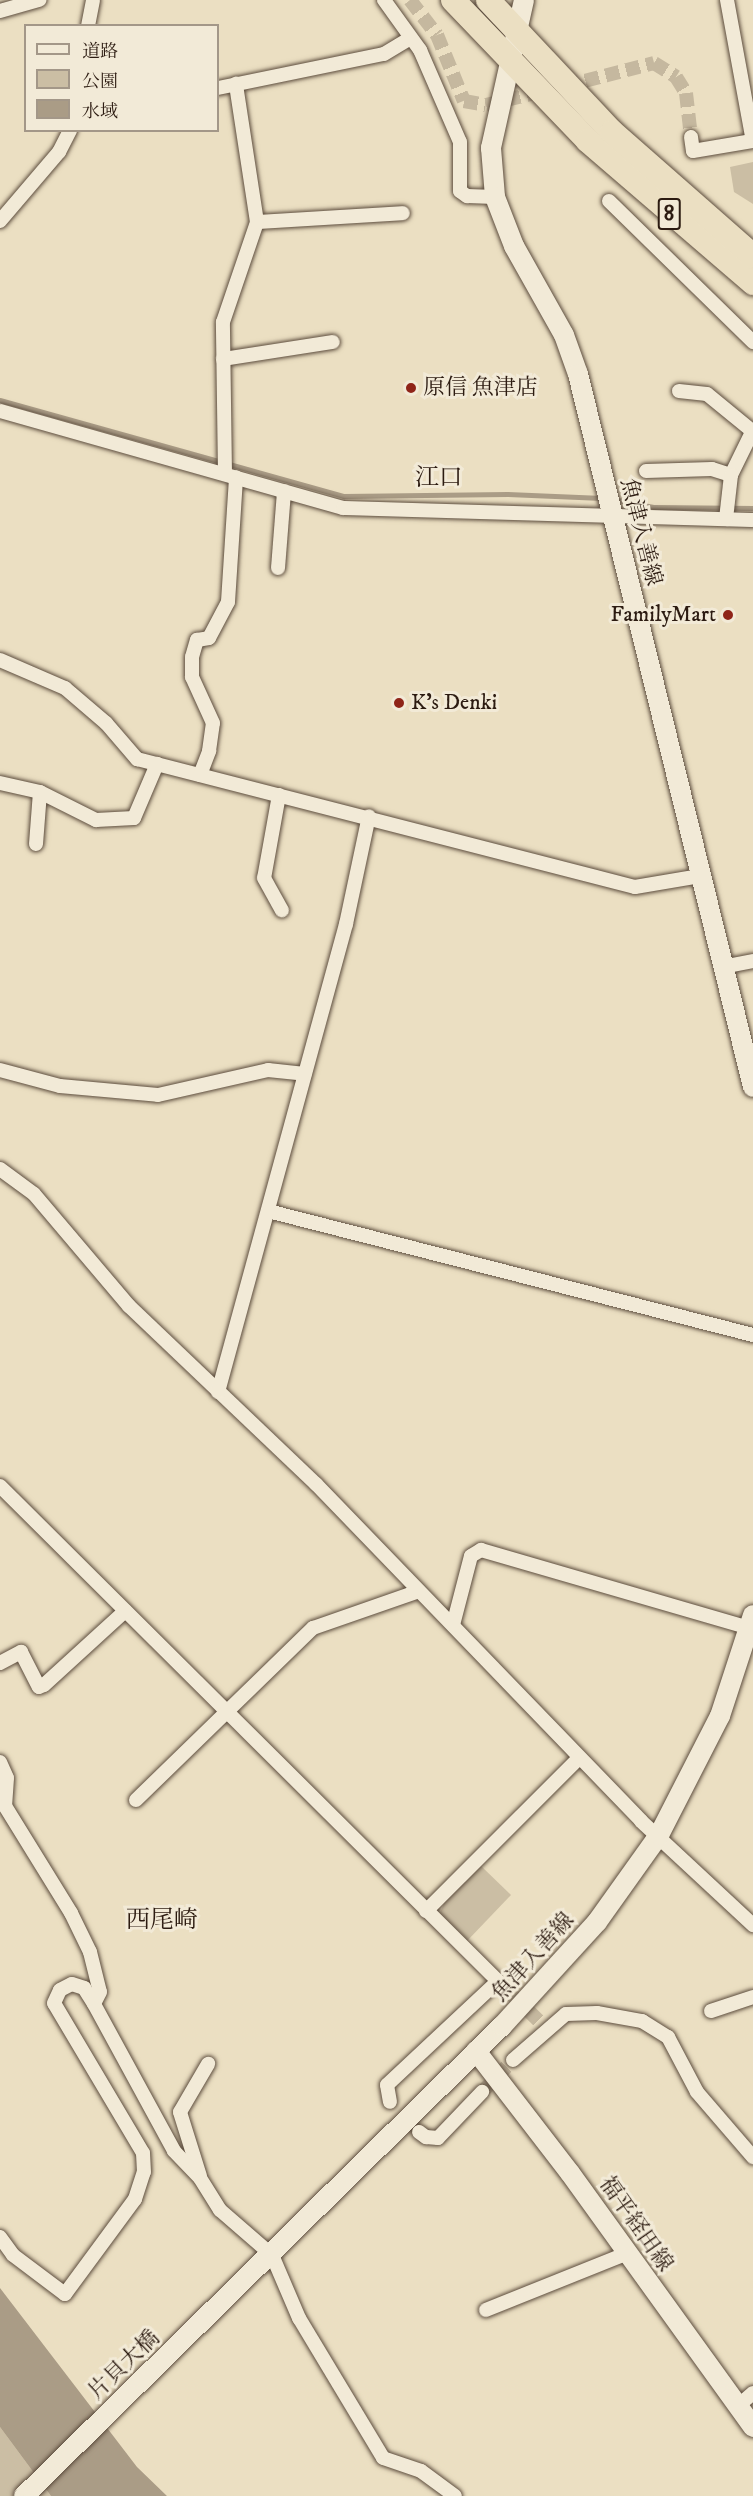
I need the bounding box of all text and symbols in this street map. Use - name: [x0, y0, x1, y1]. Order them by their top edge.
- legend: [24, 24, 219, 132]
- text: 道路: [82, 41, 118, 63]
- text: 公園: [82, 71, 118, 93]
- text: 水域: [82, 101, 118, 123]
- road number: 8: [657, 196, 681, 232]
- place label: 原信 魚津店: [423, 375, 538, 401]
- marker: 原信 魚津店: [404, 381, 418, 395]
- district label: 江口: [415, 465, 463, 493]
- street label: 魚津入善線: [615, 475, 667, 589]
- place label: FamilyMart: [611, 602, 716, 628]
- marker: FamilyMart: [721, 608, 735, 622]
- place label: K's Denki: [411, 690, 497, 716]
- marker: K's Denki: [392, 696, 406, 710]
- district label: 西尾崎: [126, 1907, 198, 1935]
- street label: 魚津入善線: [486, 1907, 580, 2007]
- street label: 福平経田線: [594, 2171, 678, 2277]
- street label: 片貝大橋: [83, 2325, 165, 2405]

